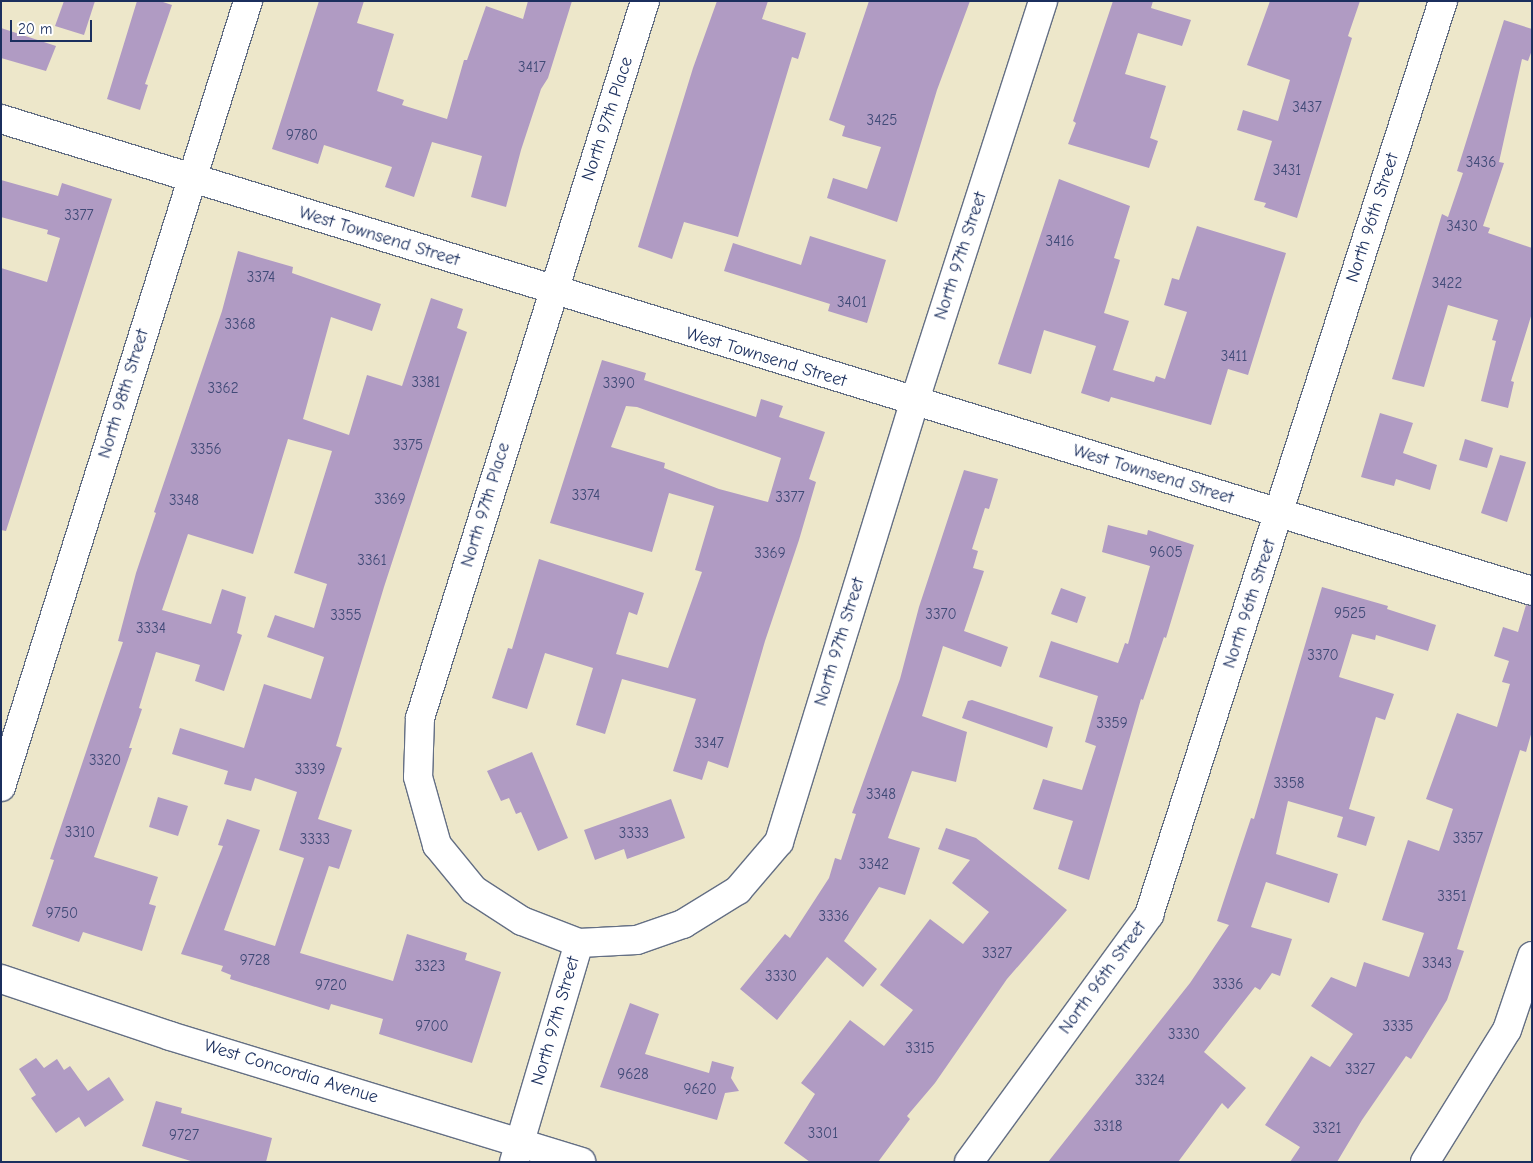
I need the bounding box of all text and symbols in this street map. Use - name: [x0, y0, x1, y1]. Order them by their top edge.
- scale bar: [12, 10, 95, 42]
- text: 20 m: [18, 20, 52, 38]
- street label: North 97th Place: [578, 54, 638, 184]
- house number: 3417: [518, 59, 546, 77]
- house number: 3437: [1292, 99, 1322, 117]
- house number: 3425: [867, 112, 897, 130]
- house number: 9780: [286, 127, 318, 145]
- street label: North 96th Street: [1342, 151, 1404, 285]
- house number: 3436: [1466, 154, 1496, 172]
- house number: 3431: [1273, 162, 1301, 180]
- street label: North 97th Street: [930, 189, 992, 323]
- street label: West Townsend Street: [296, 202, 462, 272]
- house number: 3377: [64, 207, 94, 225]
- house number: 3430: [1446, 218, 1478, 236]
- house number: 3416: [1046, 233, 1074, 251]
- house number: 3374: [247, 269, 275, 287]
- house number: 3422: [1432, 275, 1462, 293]
- house number: 3401: [837, 294, 867, 312]
- house number: 3368: [224, 316, 256, 334]
- street label: West Townsend Street: [683, 323, 849, 393]
- street label: North 98th Street: [94, 327, 154, 461]
- house number: 3411: [1221, 348, 1247, 366]
- house number: 3381: [412, 374, 440, 392]
- house number: 3390: [603, 375, 635, 393]
- house number: 3362: [207, 380, 239, 398]
- house number: 3375: [393, 437, 423, 455]
- street label: North 97th Place: [457, 440, 515, 570]
- street label: West Townsend Street: [1070, 440, 1236, 510]
- house number: 3356: [190, 441, 222, 459]
- house number: 3374: [572, 487, 600, 505]
- house number: 3377: [775, 489, 805, 507]
- house number: 3369: [374, 491, 406, 509]
- house number: 3348: [169, 492, 199, 510]
- street label: North 96th Street: [1219, 537, 1281, 671]
- house number: 9605: [1149, 544, 1183, 562]
- house number: 3369: [754, 545, 786, 563]
- house number: 3361: [357, 552, 387, 570]
- street label: North 97th Street: [810, 575, 870, 709]
- house number: 9525: [1334, 605, 1366, 623]
- house number: 3370: [925, 606, 957, 624]
- house number: 3355: [330, 607, 362, 625]
- house number: 3334: [136, 620, 166, 638]
- house number: 3370: [1307, 647, 1339, 665]
- house number: 3359: [1096, 715, 1128, 733]
- house number: 3347: [694, 735, 724, 753]
- house number: 3320: [89, 752, 121, 770]
- house number: 3339: [295, 761, 325, 779]
- house number: 3358: [1273, 775, 1305, 793]
- house number: 3348: [866, 786, 896, 804]
- house number: 3310: [65, 824, 95, 842]
- house number: 3333: [619, 825, 649, 843]
- house number: 3357: [1453, 830, 1483, 848]
- house number: 3333: [300, 831, 330, 849]
- house number: 3342: [859, 856, 889, 874]
- house number: 3351: [1437, 888, 1467, 906]
- house number: 9750: [46, 905, 78, 923]
- house number: 3336: [819, 908, 849, 926]
- street label: North 96th Street: [1055, 917, 1151, 1039]
- house number: 3327: [982, 945, 1012, 963]
- house number: 9728: [240, 952, 270, 970]
- street label: North 97th Street: [527, 954, 585, 1088]
- house number: 3343: [1422, 955, 1452, 973]
- house number: 3323: [415, 958, 445, 976]
- house number: 3330: [765, 968, 797, 986]
- house number: 3336: [1213, 976, 1243, 994]
- house number: 9720: [315, 977, 347, 995]
- house number: 9700: [415, 1018, 449, 1036]
- house number: 3335: [1383, 1018, 1413, 1036]
- house number: 3330: [1168, 1026, 1200, 1044]
- street label: West Concordia Avenue: [201, 1035, 381, 1109]
- house number: 3315: [905, 1040, 935, 1058]
- house number: 3327: [1345, 1061, 1375, 1079]
- house number: 9628: [617, 1066, 649, 1084]
- house number: 3324: [1135, 1072, 1165, 1090]
- house number: 9620: [683, 1081, 717, 1099]
- house number: 3318: [1094, 1118, 1122, 1136]
- house number: 3321: [1313, 1120, 1341, 1138]
- house number: 3301: [808, 1125, 838, 1143]
- house number: 9727: [169, 1127, 199, 1145]

